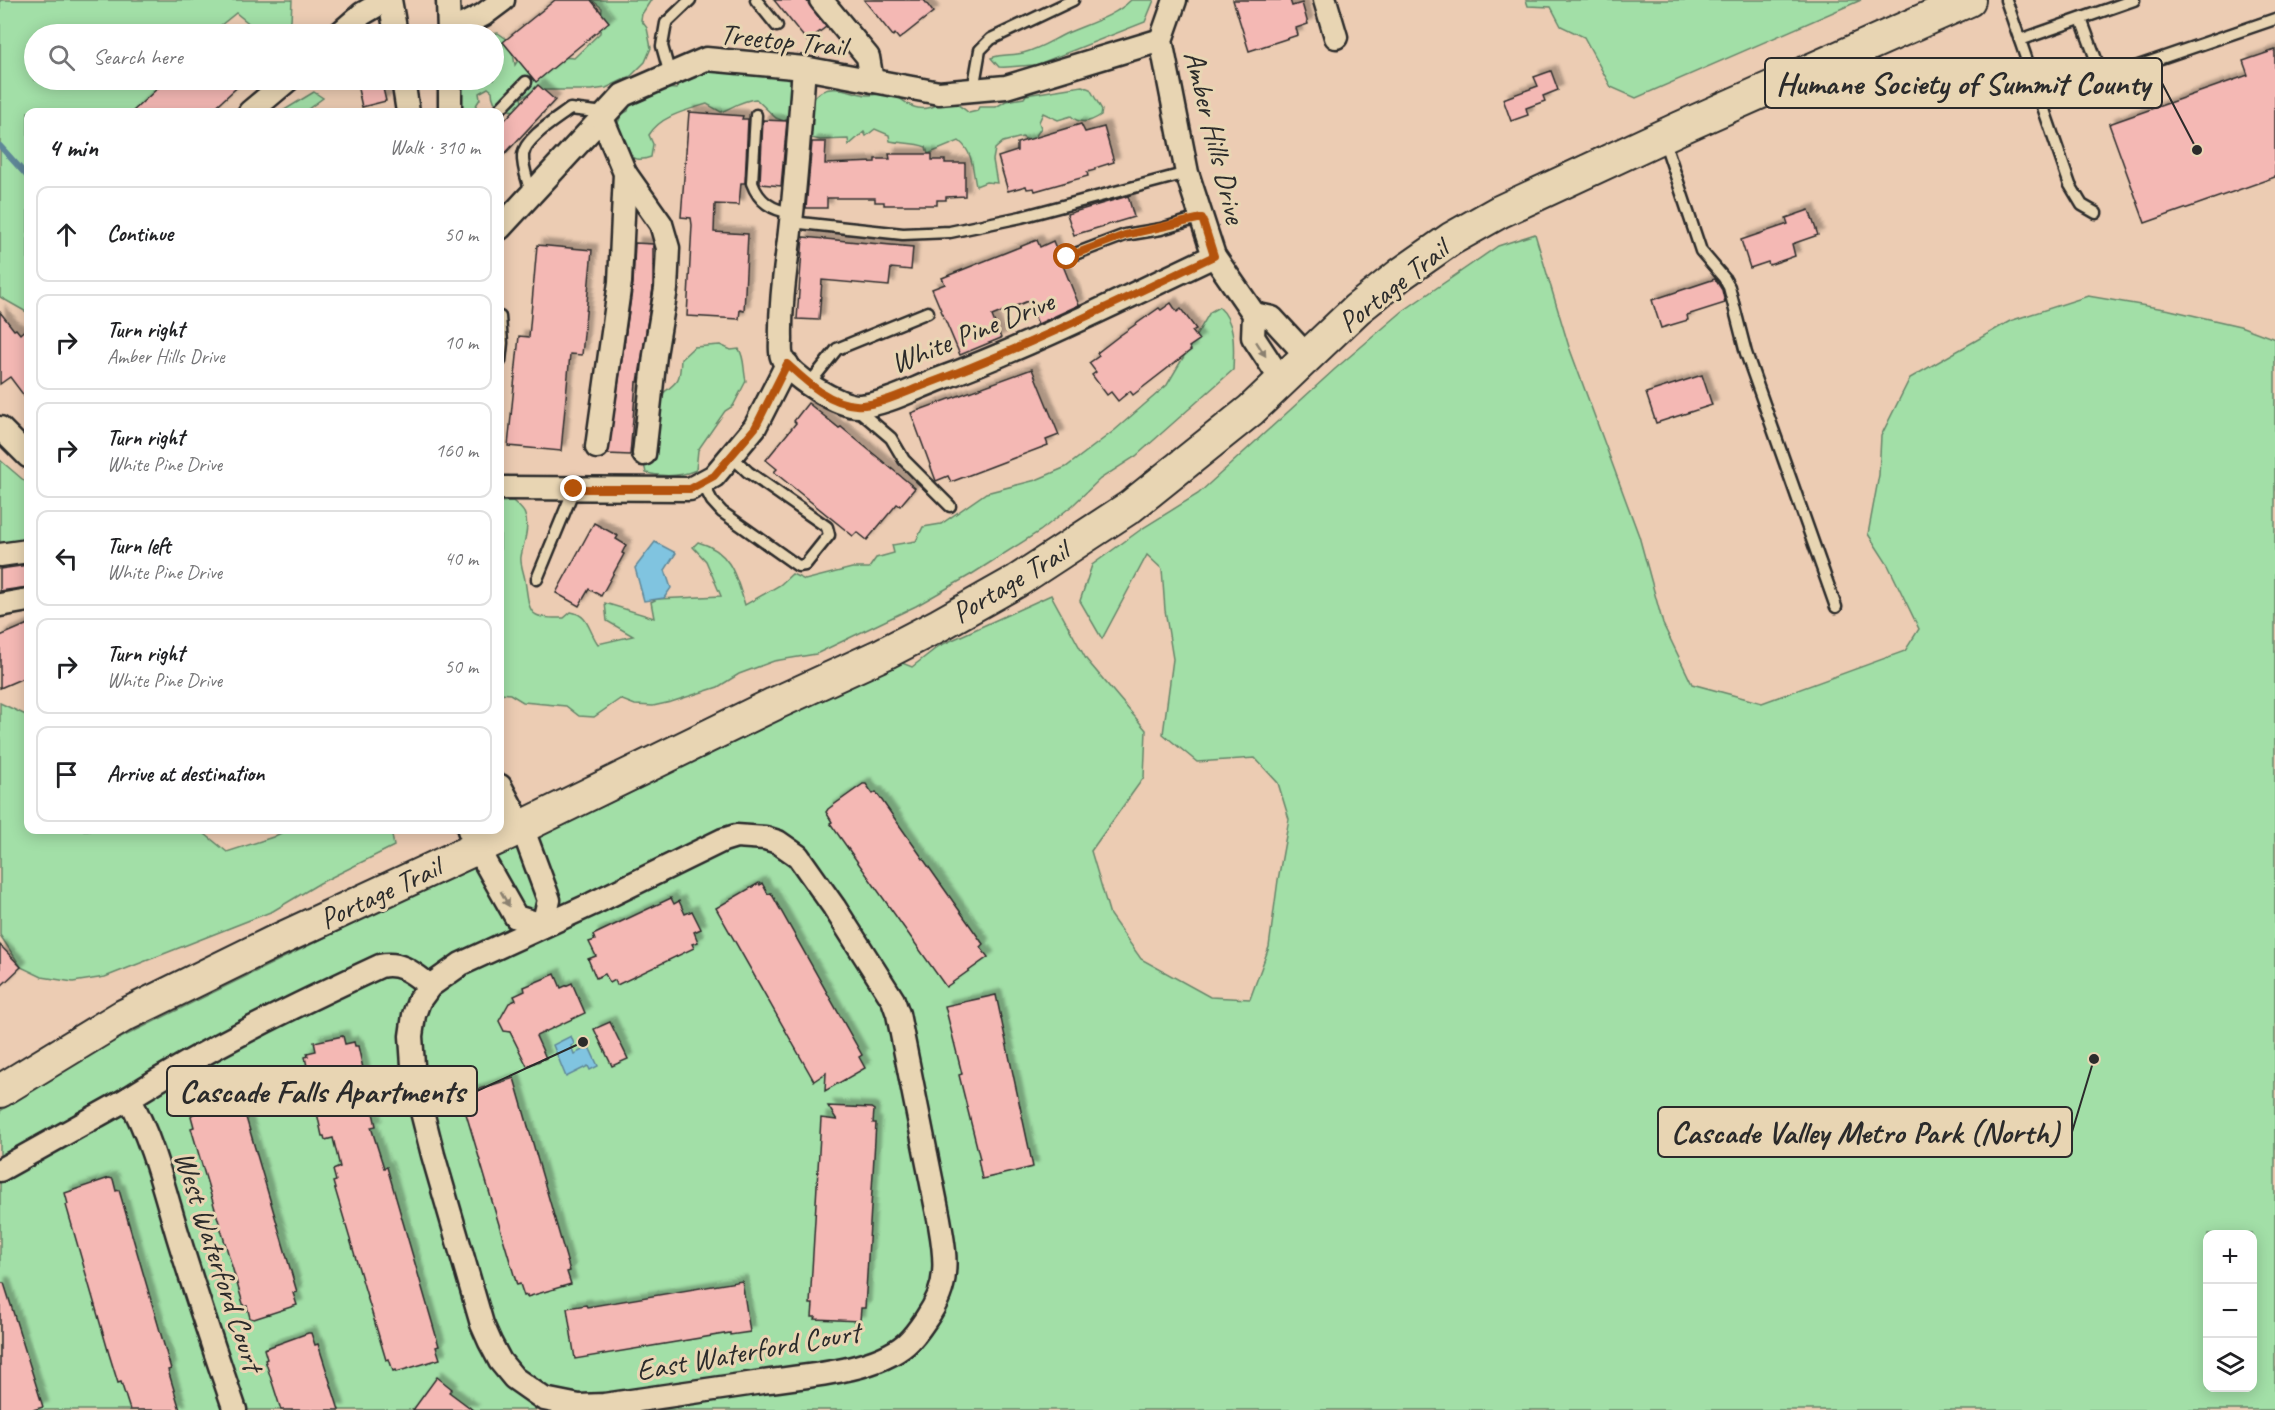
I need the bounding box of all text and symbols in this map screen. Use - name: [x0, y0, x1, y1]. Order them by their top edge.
- street label: Treetop Trail: [718, 14, 853, 66]
- search box: [24, 24, 504, 90]
- icon: search: [45, 41, 78, 74]
- text: Search here: [93, 43, 183, 71]
- street label: Amber Hills Drive: [1175, 47, 1255, 229]
- callout: Humane Society of Summit County: [1765, 58, 2162, 108]
- text: Humane Society of Summit County: [1776, 63, 2153, 104]
- text: 4 min: [48, 131, 98, 164]
- text: Walk · 310 m: [390, 135, 480, 160]
- icon: ahead: [50, 218, 83, 251]
- text: Continue: [107, 220, 173, 248]
- text: 50 m: [444, 222, 478, 247]
- street label: Portage Trail: [1330, 228, 1460, 341]
- route start: [1053, 243, 1079, 269]
- street label: White Pine Drive: [885, 281, 1061, 382]
- text: Turn right: [107, 316, 184, 344]
- icon: right: [50, 326, 83, 359]
- text: 10 m: [444, 330, 478, 355]
- one-way arrow: [1256, 341, 1267, 358]
- text: Amber Hills Drive: [107, 344, 225, 369]
- text: Turn right: [107, 424, 184, 452]
- icon: right: [50, 434, 83, 467]
- text: 160 m: [435, 438, 478, 463]
- text: White Pine Drive: [107, 452, 222, 477]
- route end: [560, 475, 586, 501]
- street label: Portage Trail: [945, 530, 1080, 632]
- text: Turn left: [107, 532, 171, 560]
- icon: left: [50, 542, 83, 575]
- text: 40 m: [444, 546, 478, 571]
- text: White Pine Drive: [107, 560, 222, 585]
- text: Turn right: [107, 640, 184, 668]
- icon: right: [50, 650, 83, 683]
- text: 50 m: [444, 654, 478, 679]
- text: White Pine Drive: [107, 668, 222, 693]
- icon: arrive: [50, 758, 83, 791]
- text: Arrive at destination: [107, 760, 264, 788]
- street label: Portage Trail: [313, 846, 451, 938]
- one-way arrow: [500, 891, 510, 908]
- callout: Cascade Falls Apartments: [167, 1066, 477, 1116]
- text: Cascade Falls Apartments: [179, 1071, 468, 1112]
- callout: Cascade Valley Metro Park (North): [1658, 1107, 2072, 1157]
- text: Cascade Valley Metro Park (North): [1671, 1112, 2062, 1153]
- street label: West Waterford Court: [166, 1146, 274, 1380]
- map controls: [2203, 1230, 2257, 1392]
- button: +: [2203, 1230, 2257, 1284]
- button: −: [2203, 1284, 2257, 1338]
- street label: East Waterford Court: [633, 1312, 867, 1389]
- button: layers: [2203, 1338, 2257, 1392]

